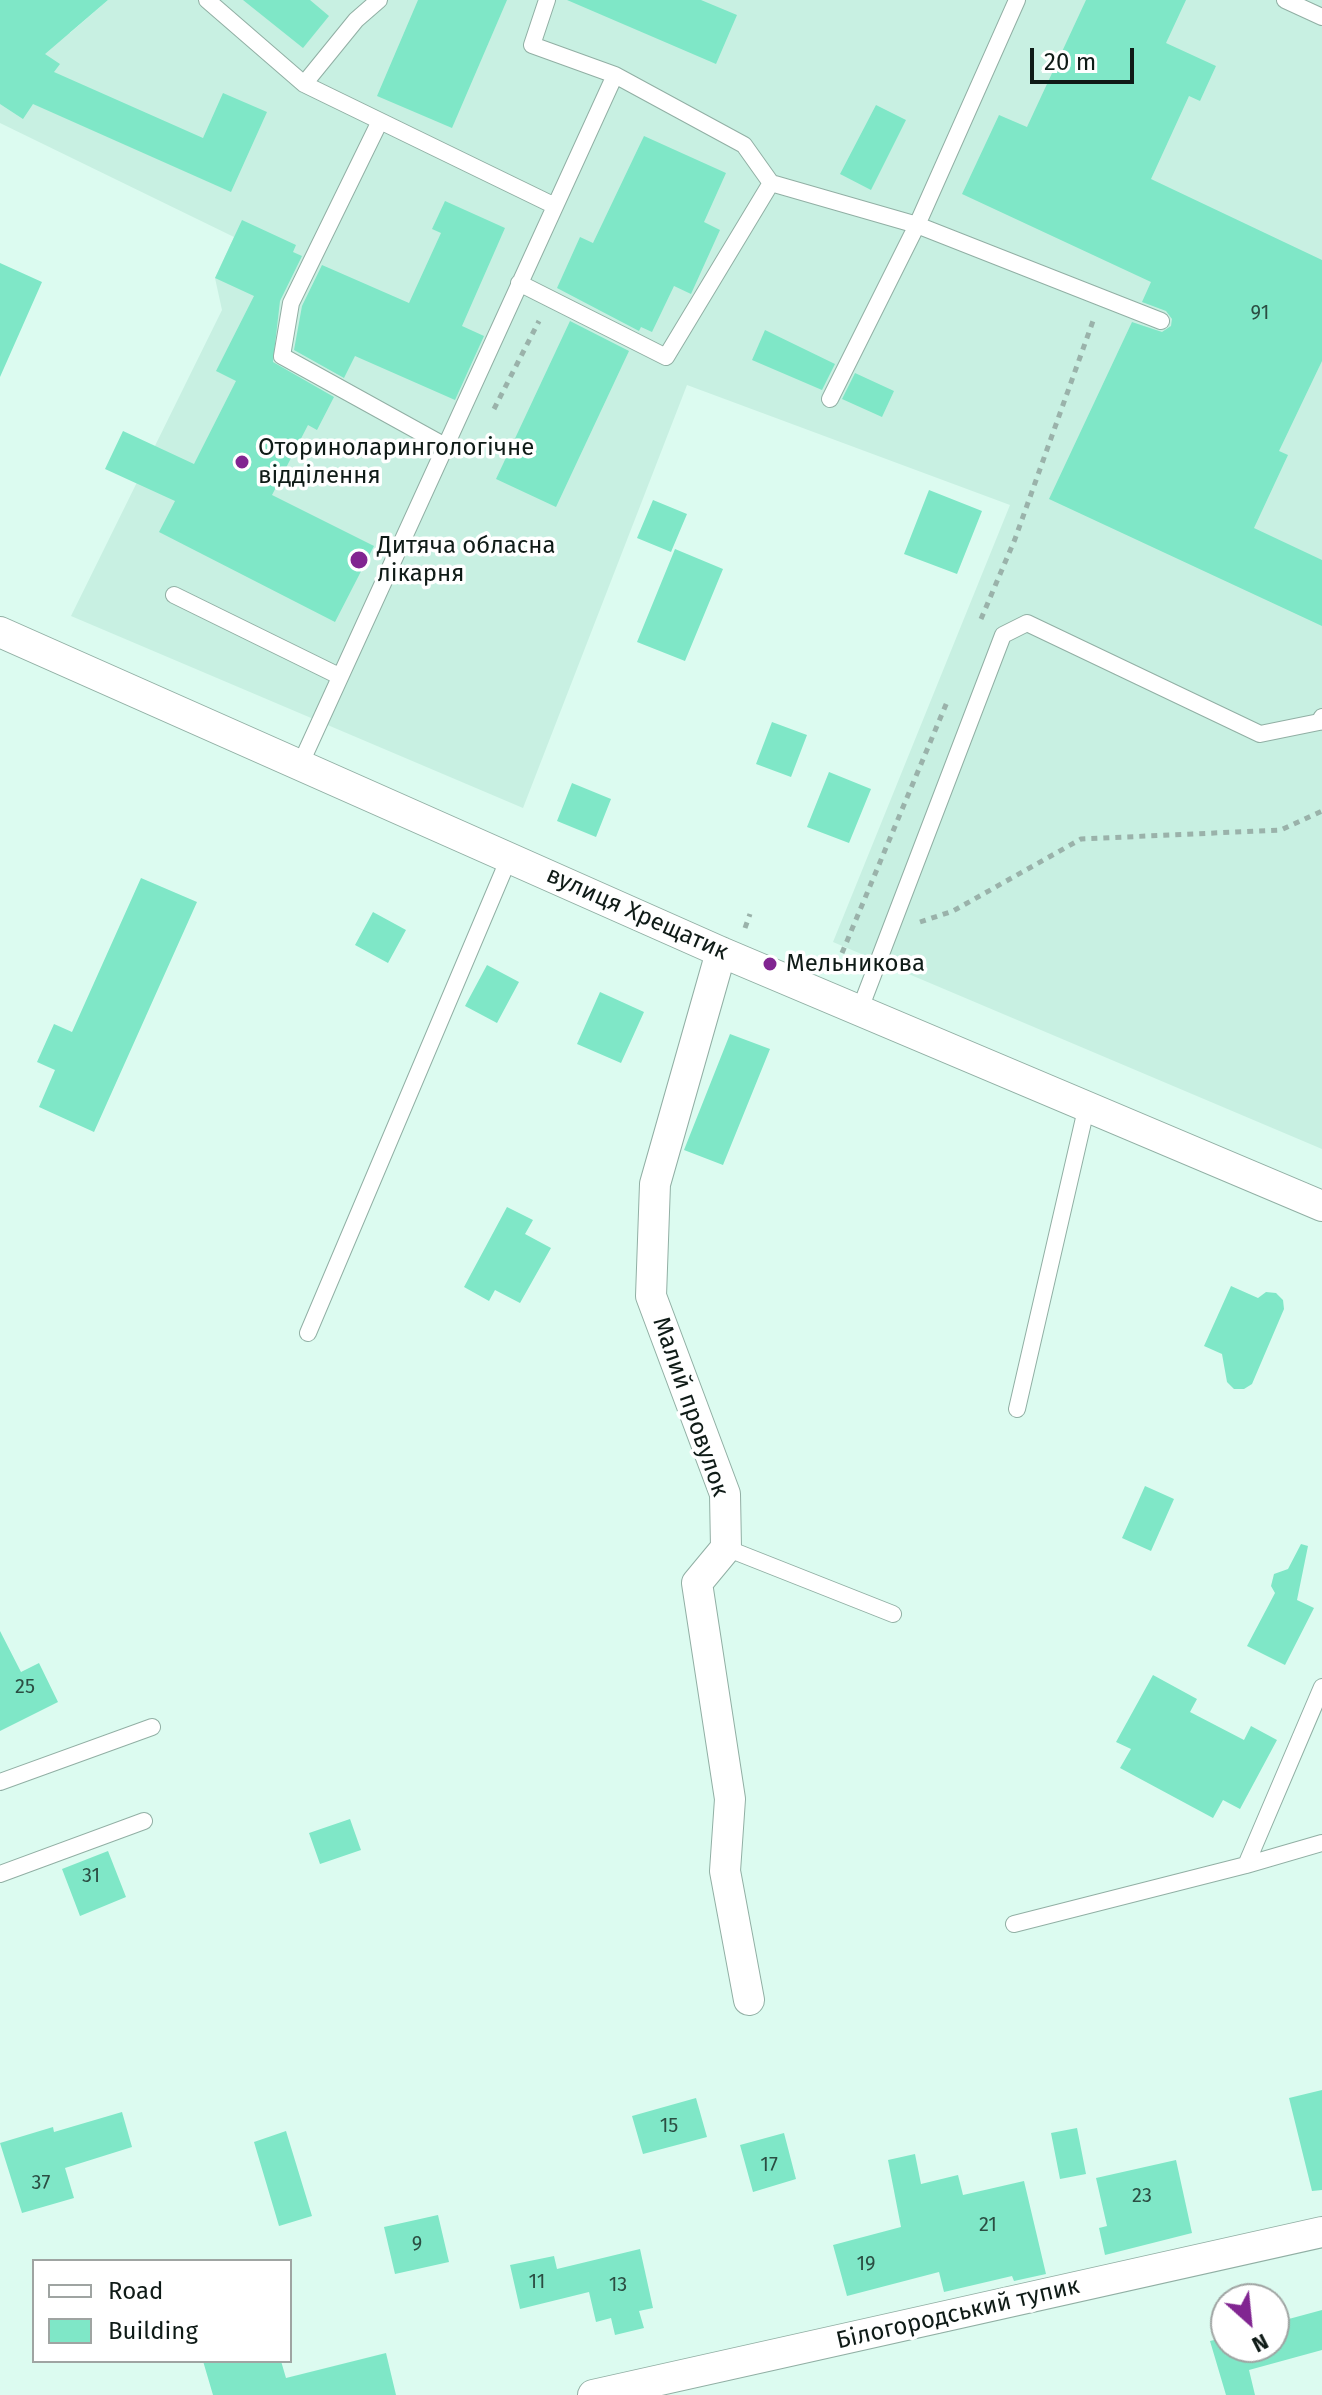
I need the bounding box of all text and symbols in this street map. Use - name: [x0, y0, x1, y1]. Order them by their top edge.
- scale bar: [1034, 32, 1138, 82]
- text: 20 m: [1044, 48, 1096, 76]
- house number: 91: [1251, 301, 1269, 325]
- place label: Оториноларингологічне відділення: [258, 434, 534, 490]
- marker: Оториноларингологічне відділення: [233, 453, 251, 471]
- place label: Дитяча обласна лікарня: [377, 532, 556, 588]
- marker: Дитяча обласна лікарня: [348, 549, 370, 571]
- street label: вулиця Хрещатик: [542, 861, 732, 967]
- place label: Мельникова: [786, 950, 925, 978]
- marker: Мельникова: [761, 955, 779, 973]
- street label: Малий провулок: [646, 1313, 734, 1501]
- house number: 25: [15, 1675, 35, 1699]
- house number: 31: [82, 1864, 100, 1888]
- house number: 15: [660, 2114, 678, 2138]
- house number: 17: [760, 2153, 778, 2177]
- house number: 37: [32, 2171, 50, 2195]
- house number: 23: [1132, 2184, 1152, 2208]
- house number: 21: [979, 2213, 997, 2237]
- house number: 9: [412, 2232, 422, 2256]
- house number: 19: [856, 2252, 876, 2276]
- legend: [32, 2259, 292, 2363]
- house number: 11: [528, 2270, 546, 2294]
- street label: Білогородський тупик: [834, 2272, 1082, 2356]
- house number: 13: [609, 2273, 627, 2297]
- text: Road: [108, 2277, 163, 2305]
- north arrow: [1210, 2283, 1290, 2363]
- text: Building: [108, 2317, 198, 2345]
- text: N: [1248, 2328, 1273, 2358]

